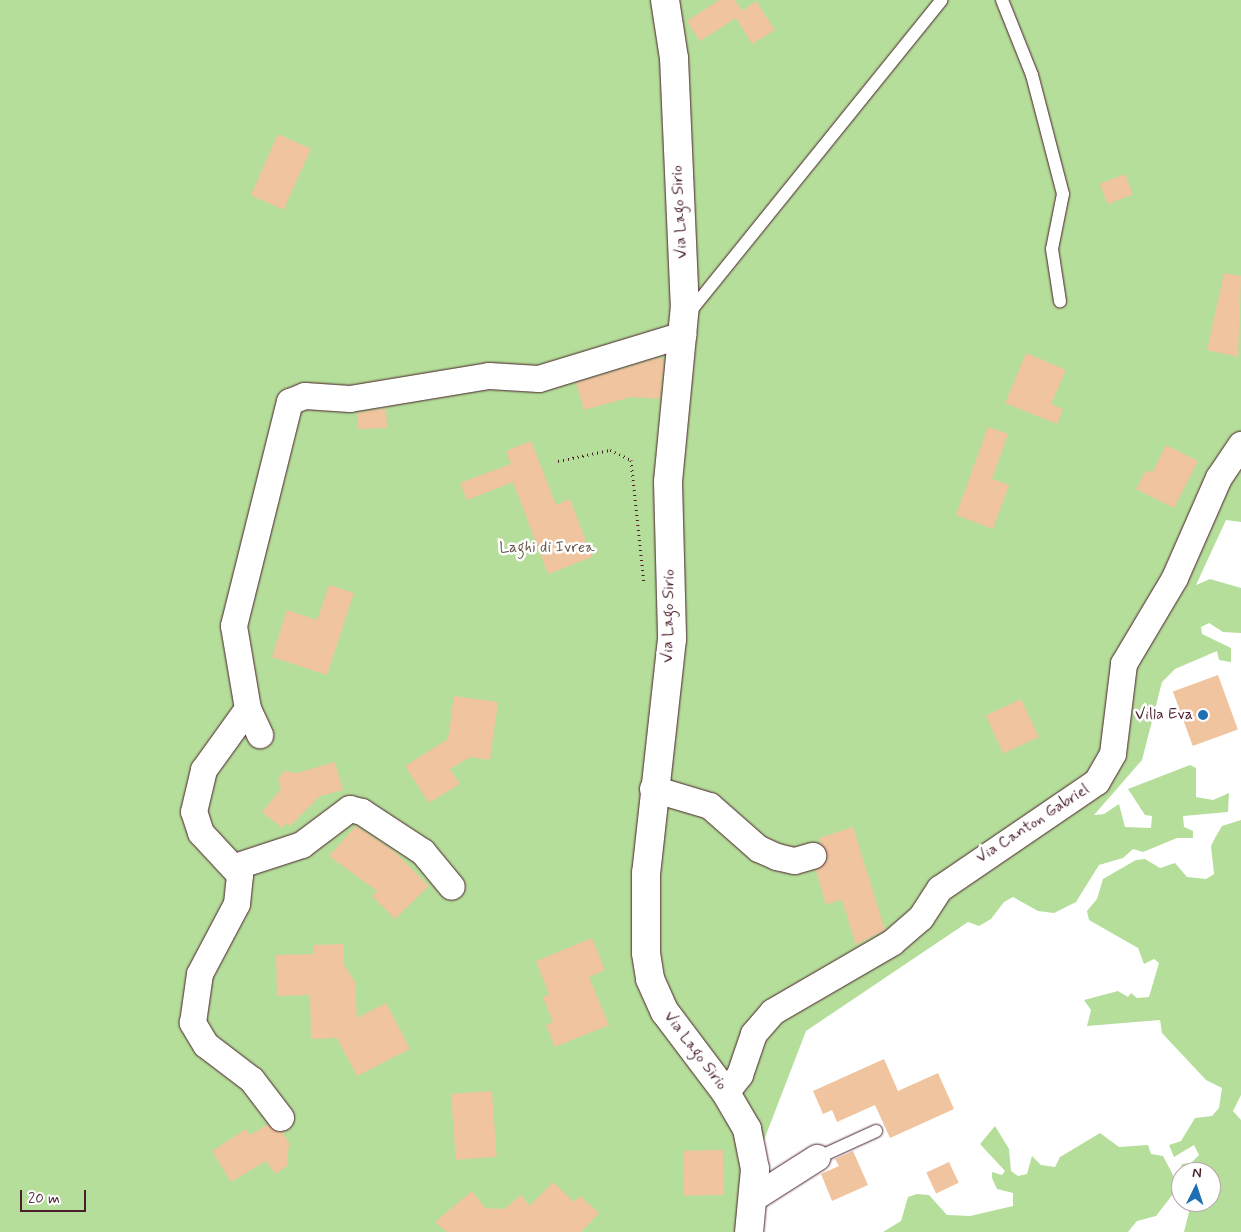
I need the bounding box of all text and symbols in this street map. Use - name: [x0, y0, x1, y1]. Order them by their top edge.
- street label: Via Lago Sirio: [668, 166, 692, 258]
- park label: Laghi di Ivrea: [499, 538, 595, 558]
- street label: Via Lago Sirio: [659, 570, 679, 662]
- place label: Villa Eva: [1135, 705, 1193, 725]
- marker: Villa Eva: [1197, 709, 1209, 721]
- street label: Via Canton Gabriel: [973, 780, 1093, 868]
- street label: Via Lago Sirio: [660, 1009, 730, 1093]
- north arrow: [1171, 1162, 1221, 1212]
- text: N: [1192, 1164, 1202, 1182]
- scale bar: [22, 1180, 89, 1212]
- text: 20 m: [28, 1189, 60, 1209]

